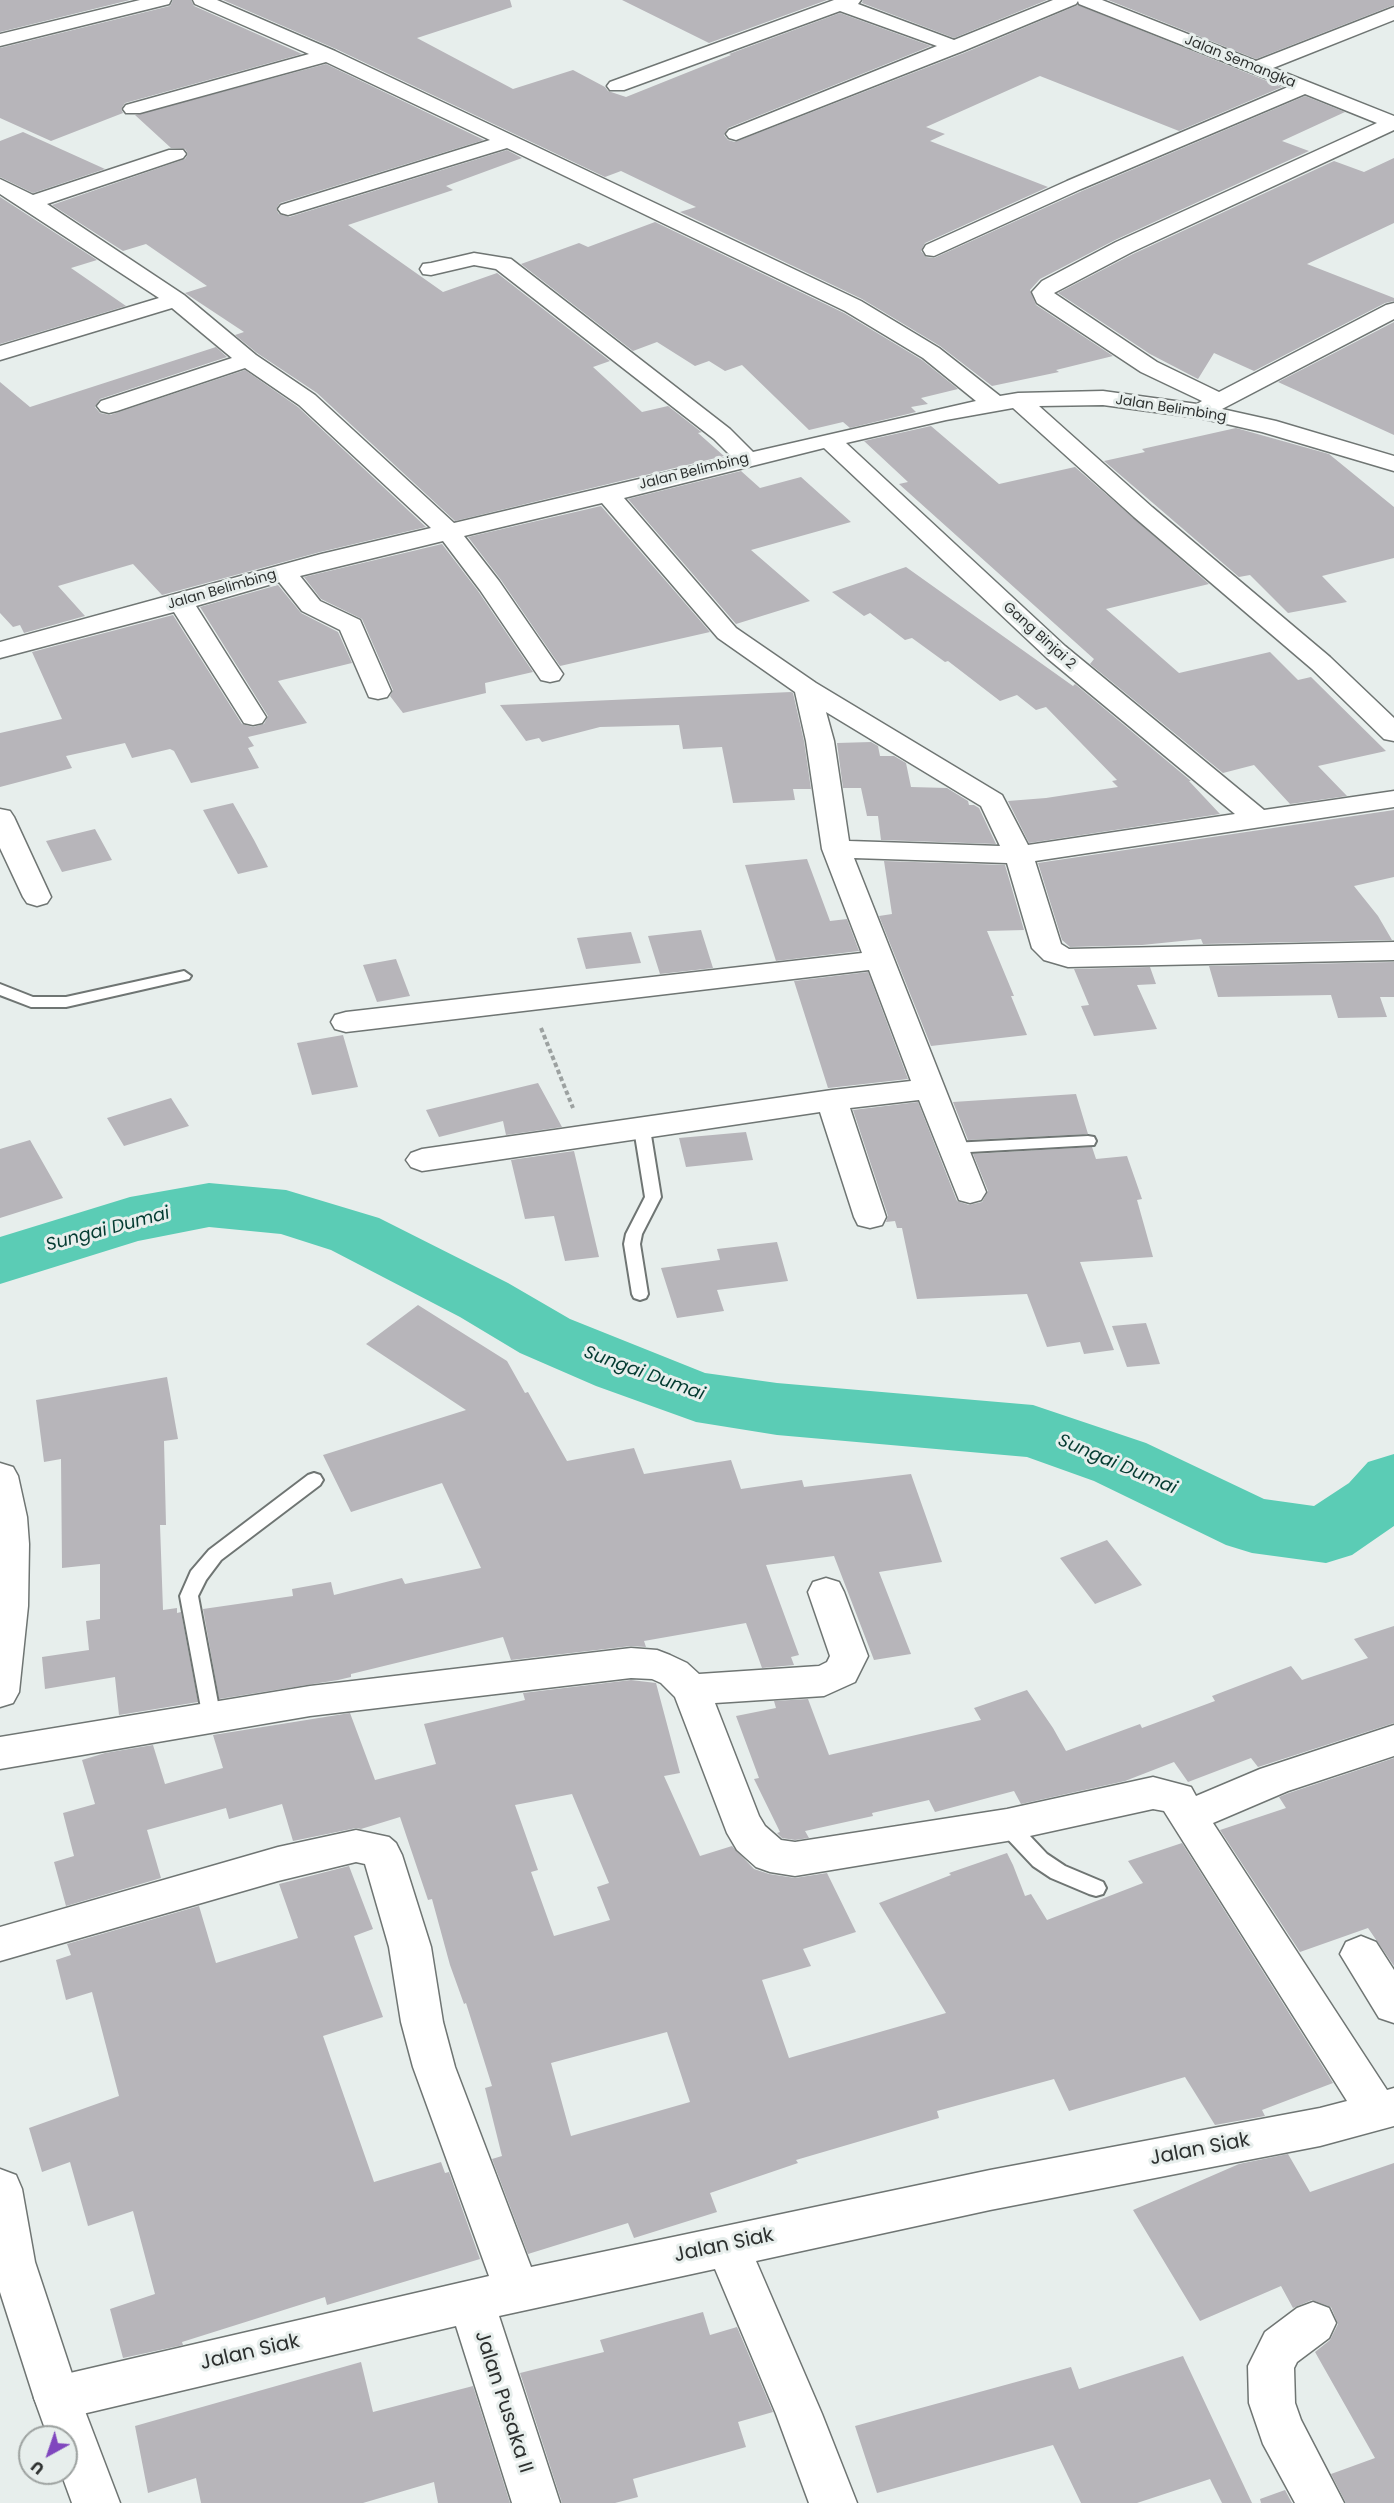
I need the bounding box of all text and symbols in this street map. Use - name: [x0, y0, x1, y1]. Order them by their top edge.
- street label: Jalan Semangka: [1182, 32, 1298, 92]
- street label: Jalan Belimbing: [1114, 392, 1228, 426]
- street label: Jalan Belimbing: [637, 450, 751, 494]
- street label: Jalan Belimbing: [166, 566, 278, 614]
- street label: Gang Binjai 2: [999, 599, 1079, 673]
- water label: Sungai Dumai: [44, 1203, 172, 1257]
- water label: Sungai Dumai: [581, 1342, 707, 1406]
- water label: Sungai Dumai: [1054, 1430, 1180, 1500]
- street label: Jalan Siak: [1148, 2129, 1252, 2171]
- street label: Jalan Siak: [672, 2224, 776, 2268]
- street label: Jalan Pusaka II: [469, 2328, 537, 2476]
- street label: Jalan Siak: [198, 2330, 302, 2376]
- north arrow: [18, 2425, 78, 2485]
- text: U: [26, 2455, 49, 2480]

